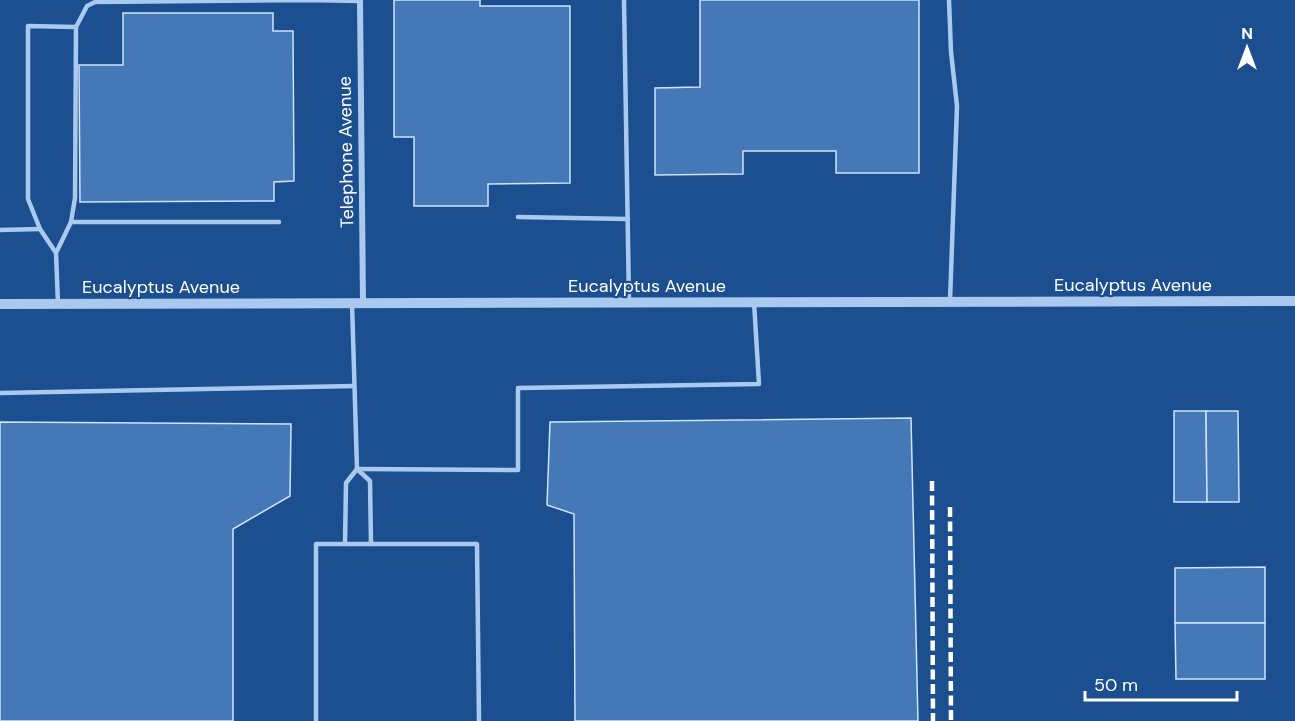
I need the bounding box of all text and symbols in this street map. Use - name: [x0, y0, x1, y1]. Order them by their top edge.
- north arrow: [1217, 18, 1277, 78]
- text: N: [1241, 23, 1253, 44]
- street label: Telephone Avenue: [333, 76, 359, 228]
- street label: Eucalyptus Avenue: [1054, 273, 1212, 297]
- street label: Eucalyptus Avenue: [568, 274, 726, 298]
- street label: Eucalyptus Avenue: [82, 275, 240, 299]
- scale bar: [1085, 664, 1236, 702]
- text: 50 m: [1094, 673, 1138, 697]

